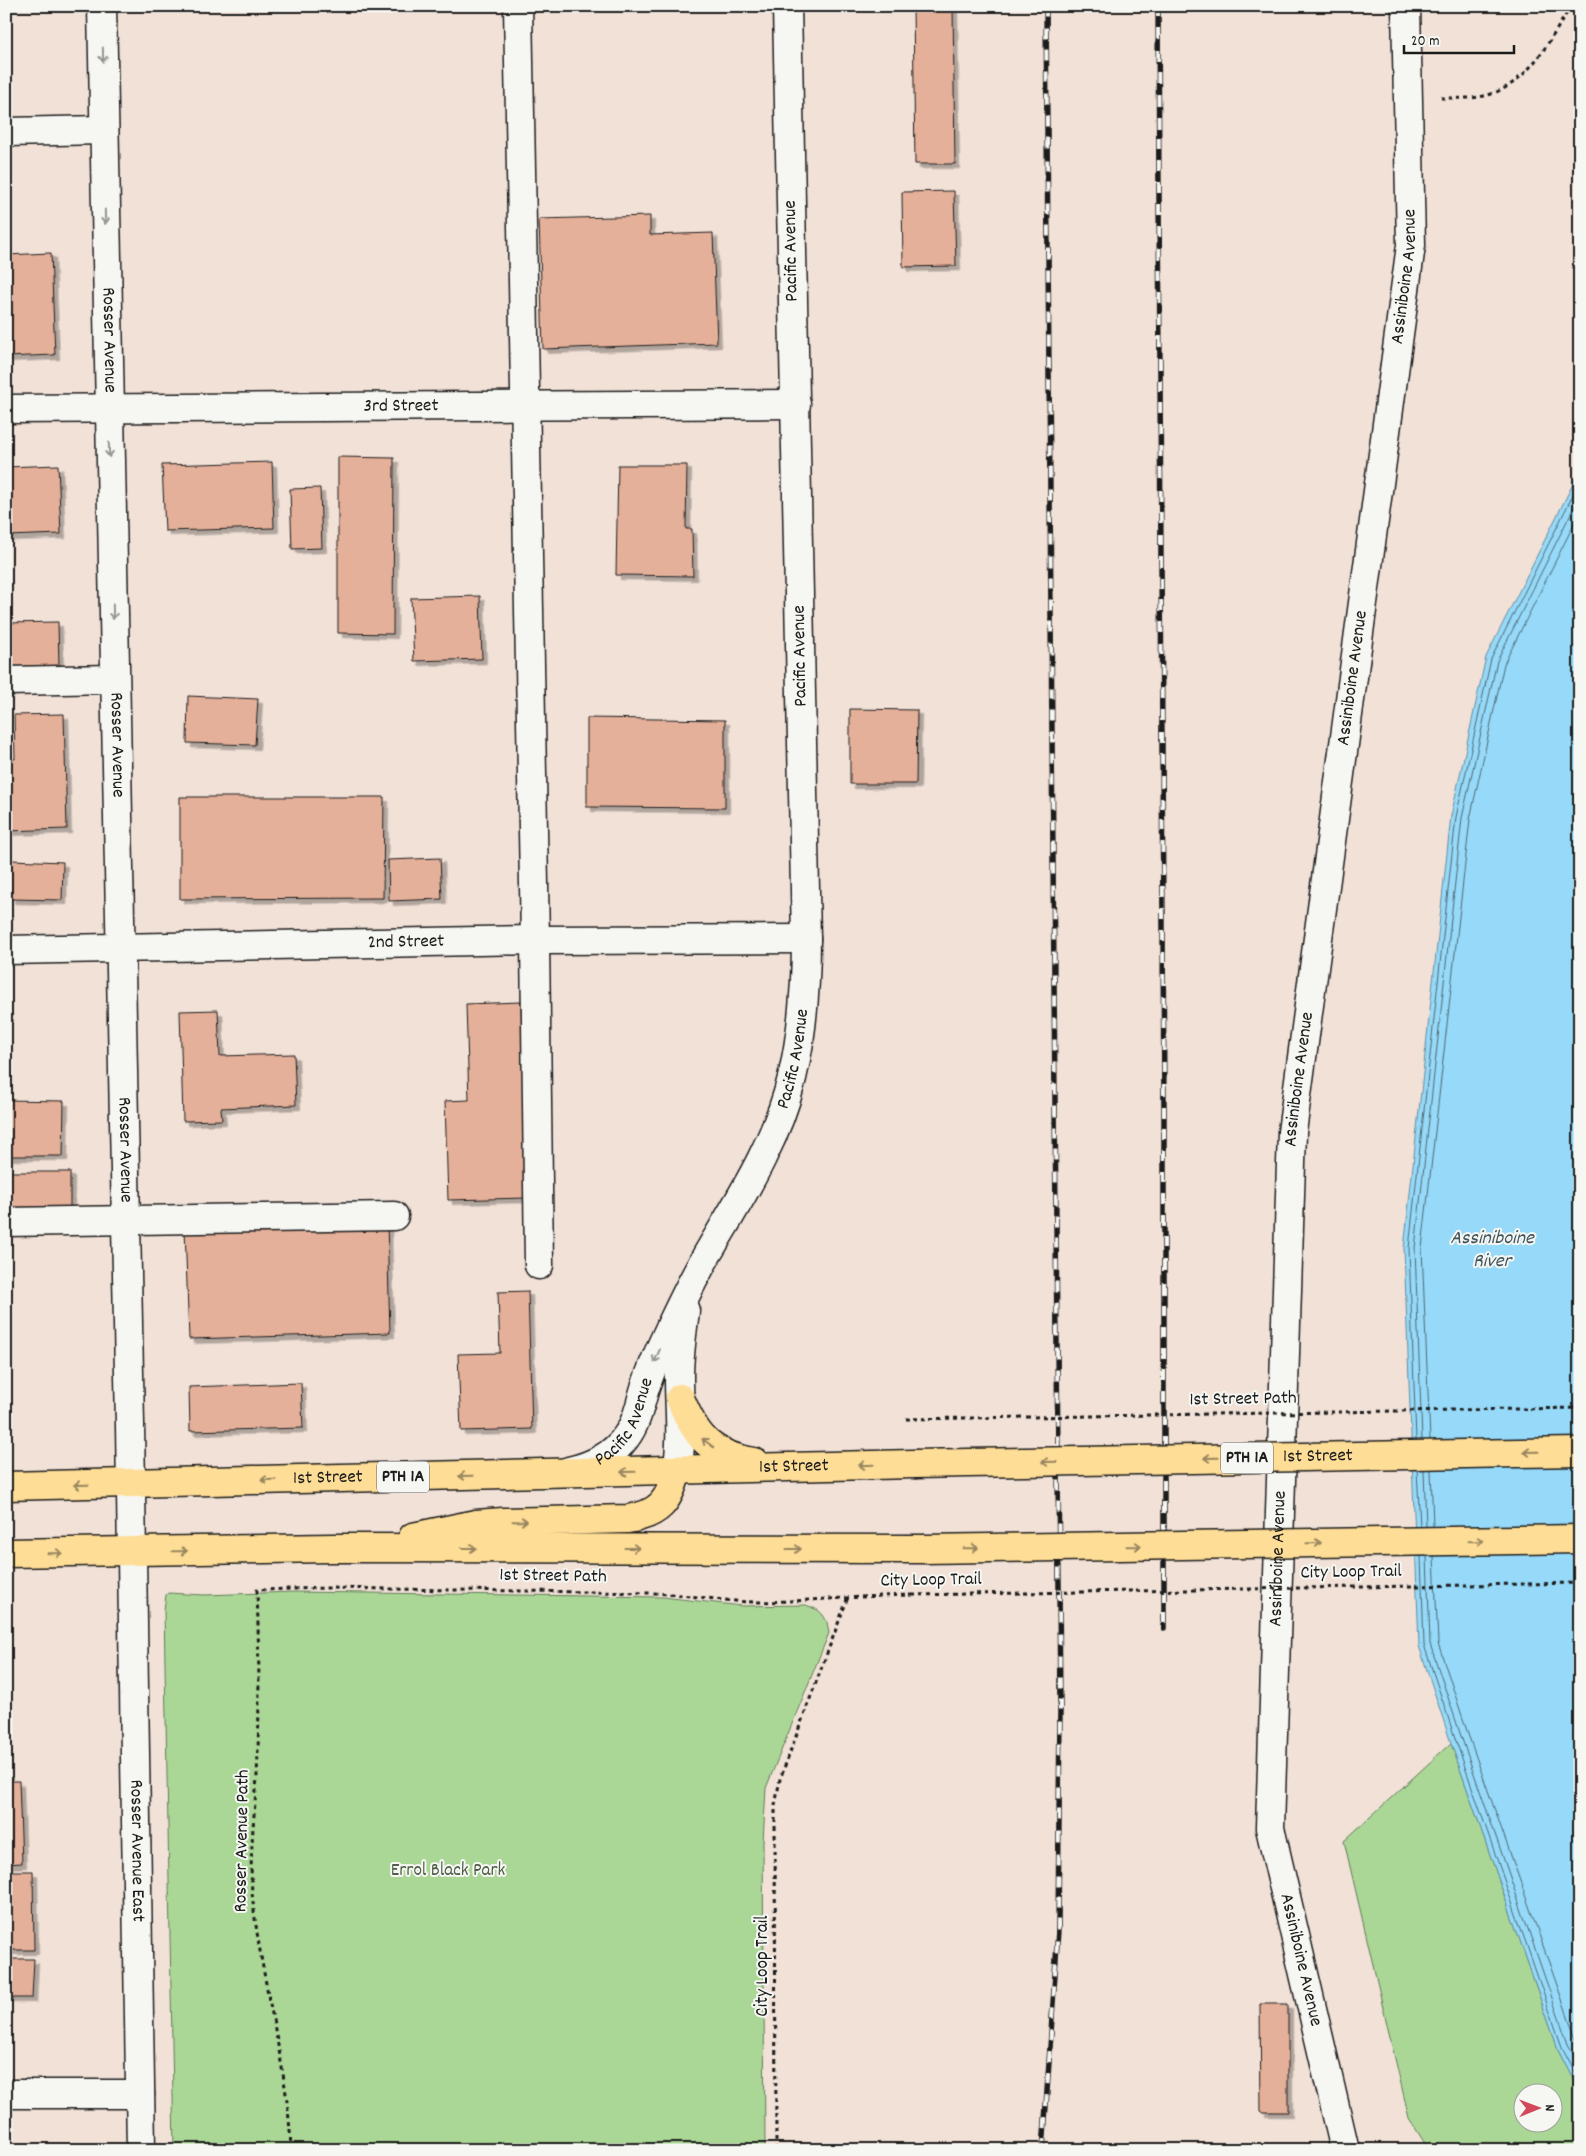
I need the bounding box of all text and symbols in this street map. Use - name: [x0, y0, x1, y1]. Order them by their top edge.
- scale bar: [1404, 22, 1514, 54]
- text: 20 m: [1411, 31, 1439, 53]
- one-way arrow: [98, 47, 107, 63]
- street label: Pacific Avenue: [778, 200, 806, 302]
- one-way arrow: [100, 209, 110, 225]
- street label: Assiniboine Avenue: [1384, 209, 1425, 346]
- street label: Rosser Avenue: [94, 287, 123, 393]
- street label: 3rd Street: [363, 393, 439, 420]
- one-way arrow: [105, 442, 114, 458]
- one-way arrow: [108, 604, 118, 620]
- street label: Pacific Avenue: [787, 605, 815, 707]
- street label: Assiniboine Avenue: [1330, 609, 1375, 747]
- street label: Rosser Avenue: [102, 692, 131, 798]
- street label: 2nd Street: [367, 928, 444, 957]
- street label: Pacific Avenue: [770, 1008, 817, 1113]
- street label: Assiniboine Avenue: [1278, 1010, 1321, 1147]
- street label: Rosser Avenue: [110, 1097, 139, 1203]
- water label: Assiniboine River: [1450, 1225, 1535, 1276]
- one-way arrow: [651, 1348, 661, 1363]
- street label: Pacific Avenue: [590, 1374, 661, 1474]
- street label: 1st Street Path: [1189, 1386, 1297, 1414]
- one-way arrow: [701, 1438, 715, 1448]
- road number: PTH 1A: [1221, 1442, 1273, 1474]
- street label: 1st Street: [1283, 1443, 1353, 1471]
- one-way arrow: [1523, 1448, 1539, 1457]
- street label: 1st Street: [759, 1453, 829, 1481]
- one-way arrow: [1203, 1454, 1219, 1463]
- one-way arrow: [1041, 1457, 1057, 1466]
- road number: PTH 1A: [377, 1461, 429, 1492]
- one-way arrow: [858, 1461, 874, 1470]
- street label: 1st Street: [293, 1464, 363, 1493]
- one-way arrow: [621, 1467, 637, 1477]
- one-way arrow: [458, 1471, 474, 1481]
- one-way arrow: [261, 1476, 277, 1485]
- one-way arrow: [73, 1480, 89, 1489]
- street label: Assiniboine Avenue: [1263, 1490, 1294, 1627]
- one-way arrow: [511, 1516, 527, 1526]
- one-way arrow: [1468, 1536, 1484, 1546]
- one-way arrow: [1306, 1538, 1322, 1548]
- one-way arrow: [1126, 1541, 1142, 1551]
- one-way arrow: [460, 1543, 477, 1553]
- one-way arrow: [623, 1543, 639, 1553]
- one-way arrow: [963, 1543, 979, 1553]
- one-way arrow: [786, 1544, 802, 1554]
- one-way arrow: [171, 1546, 187, 1556]
- one-way arrow: [46, 1548, 63, 1558]
- street label: City Loop Trail: [1300, 1559, 1402, 1587]
- street label: 1st Street Path: [499, 1563, 607, 1591]
- street label: City Loop Trail: [880, 1567, 982, 1595]
- street label: Rosser Avenue Path: [228, 1769, 258, 1913]
- street label: Rosser Avenue East: [122, 1779, 151, 1922]
- park label: Errol Black Park: [391, 1858, 506, 1885]
- street label: Assiniboine Avenue: [1272, 1891, 1328, 2029]
- street label: City Loop Trail: [750, 1915, 777, 2017]
- north arrow: [1514, 2084, 1564, 2134]
- text: N: [1539, 2104, 1559, 2112]

